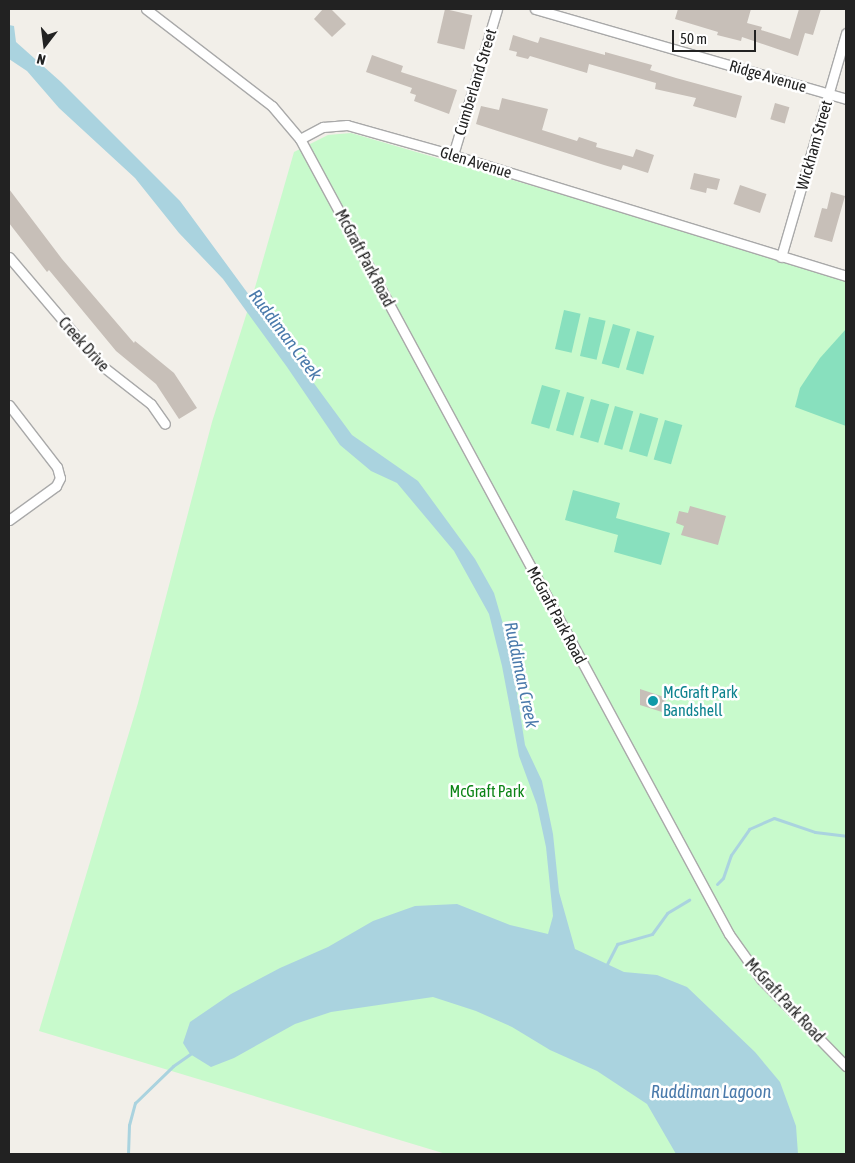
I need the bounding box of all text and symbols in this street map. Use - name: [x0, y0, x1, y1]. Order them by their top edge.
- north arrow: [20, 20, 70, 70]
- scale bar: [675, 20, 759, 52]
- street label: Cumberland Street: [450, 26, 500, 138]
- text: 50 m: [680, 30, 707, 47]
- text: N: [35, 51, 47, 68]
- street label: Ridge Avenue: [727, 56, 809, 96]
- street label: Wickham Street: [792, 98, 836, 192]
- street label: Glen Avenue: [438, 142, 514, 182]
- street label: McGraft Park Road: [331, 206, 399, 310]
- water label: Ruddiman Creek: [244, 285, 326, 385]
- street label: Creek Drive: [55, 313, 113, 375]
- street label: McGraft Park Road: [523, 563, 591, 667]
- water label: Ruddiman Creek: [499, 620, 543, 730]
- place label: McGraft Park Bandshell: [663, 682, 738, 720]
- marker: McGraft Park Bandshell: [647, 695, 659, 707]
- park label: McGraft Park: [450, 781, 524, 801]
- street label: McGraft Park Road: [741, 954, 829, 1046]
- water label: Ruddiman Lagoon: [651, 1081, 771, 1103]

